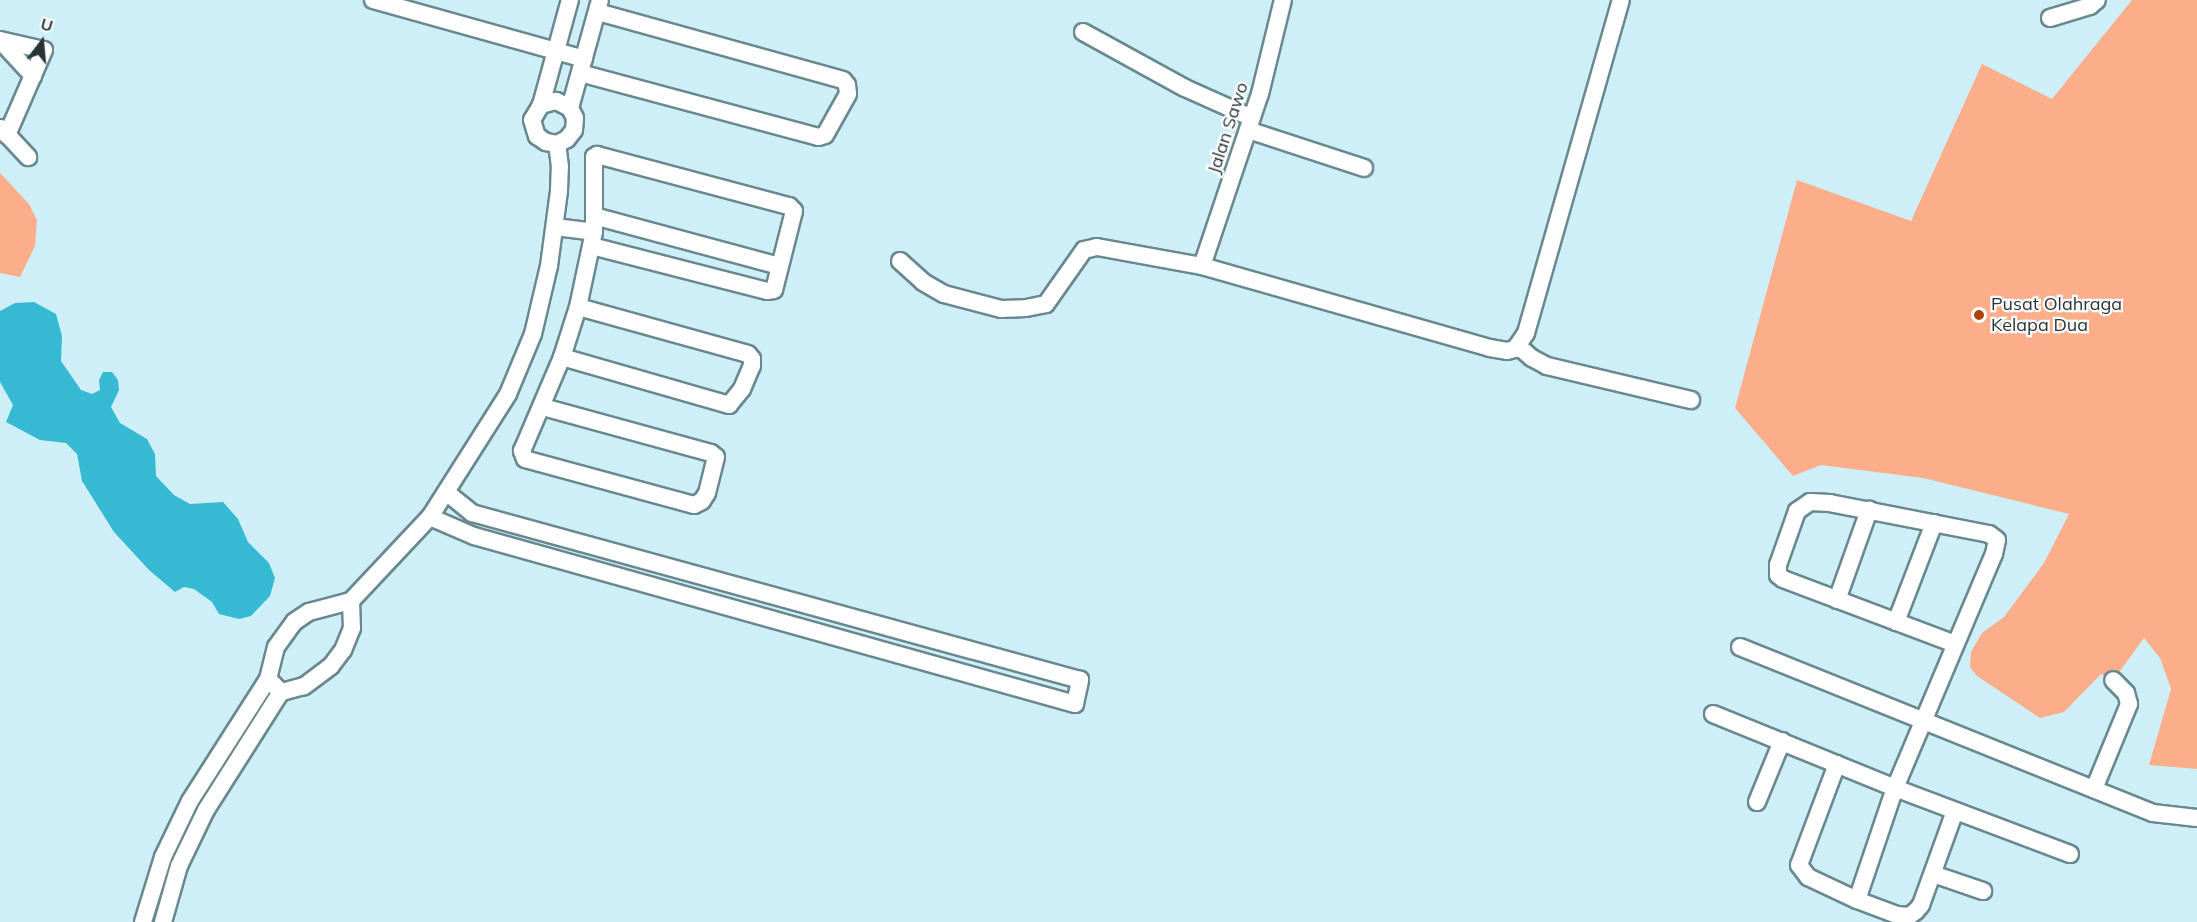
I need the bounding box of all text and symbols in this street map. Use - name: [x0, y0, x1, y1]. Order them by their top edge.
- north arrow: [12, 12, 72, 72]
- text: U: [39, 13, 55, 36]
- street label: Jalan Sawo: [1203, 80, 1253, 176]
- place label: Pusat Olahraga Kelapa Dua: [1991, 294, 2122, 336]
- marker: Pusat Olahraga Kelapa Dua: [1972, 308, 1986, 322]

